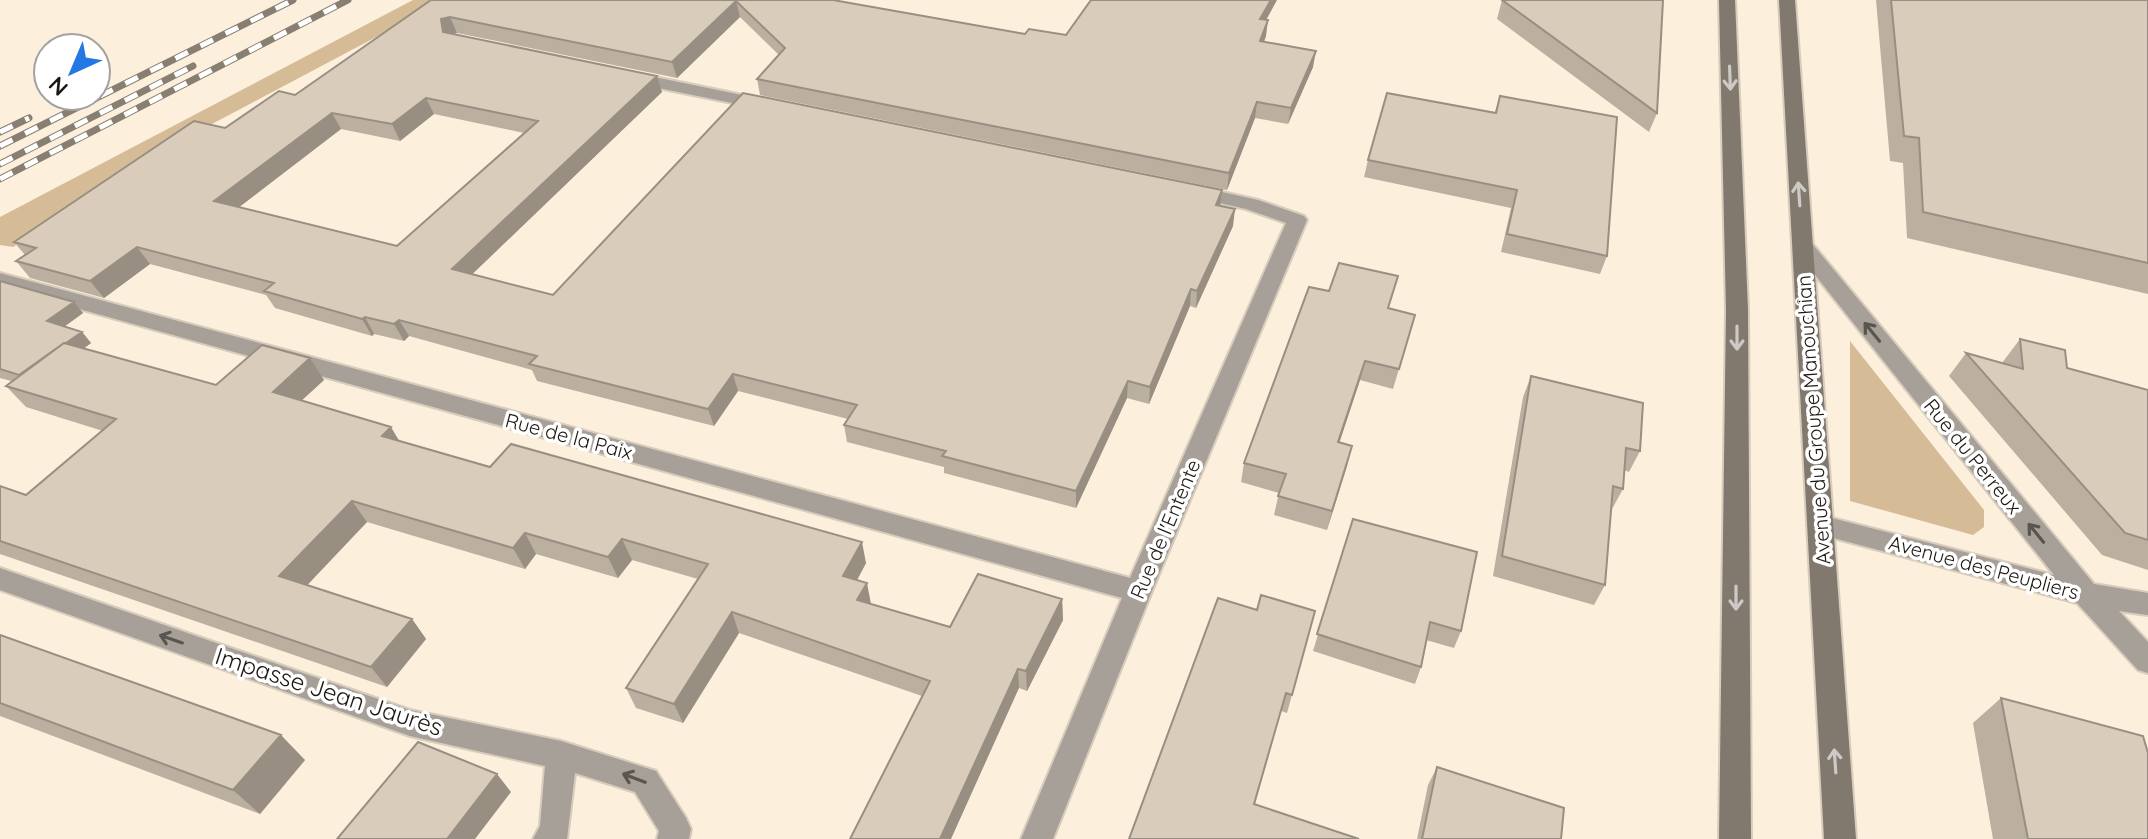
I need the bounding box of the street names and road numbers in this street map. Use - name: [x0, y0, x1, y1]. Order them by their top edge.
- street label: Avenue du Groupe Manouchian: [1790, 274, 1836, 566]
- street label: Rue du Perreux: [1919, 393, 2027, 519]
- street label: Rue de la Paix: [503, 407, 635, 465]
- street label: Rue de l'Entente: [1124, 455, 1206, 603]
- street label: Avenue des Peupliers: [1886, 530, 2082, 604]
- street label: Impasse Jean Jaurès: [212, 640, 446, 742]

